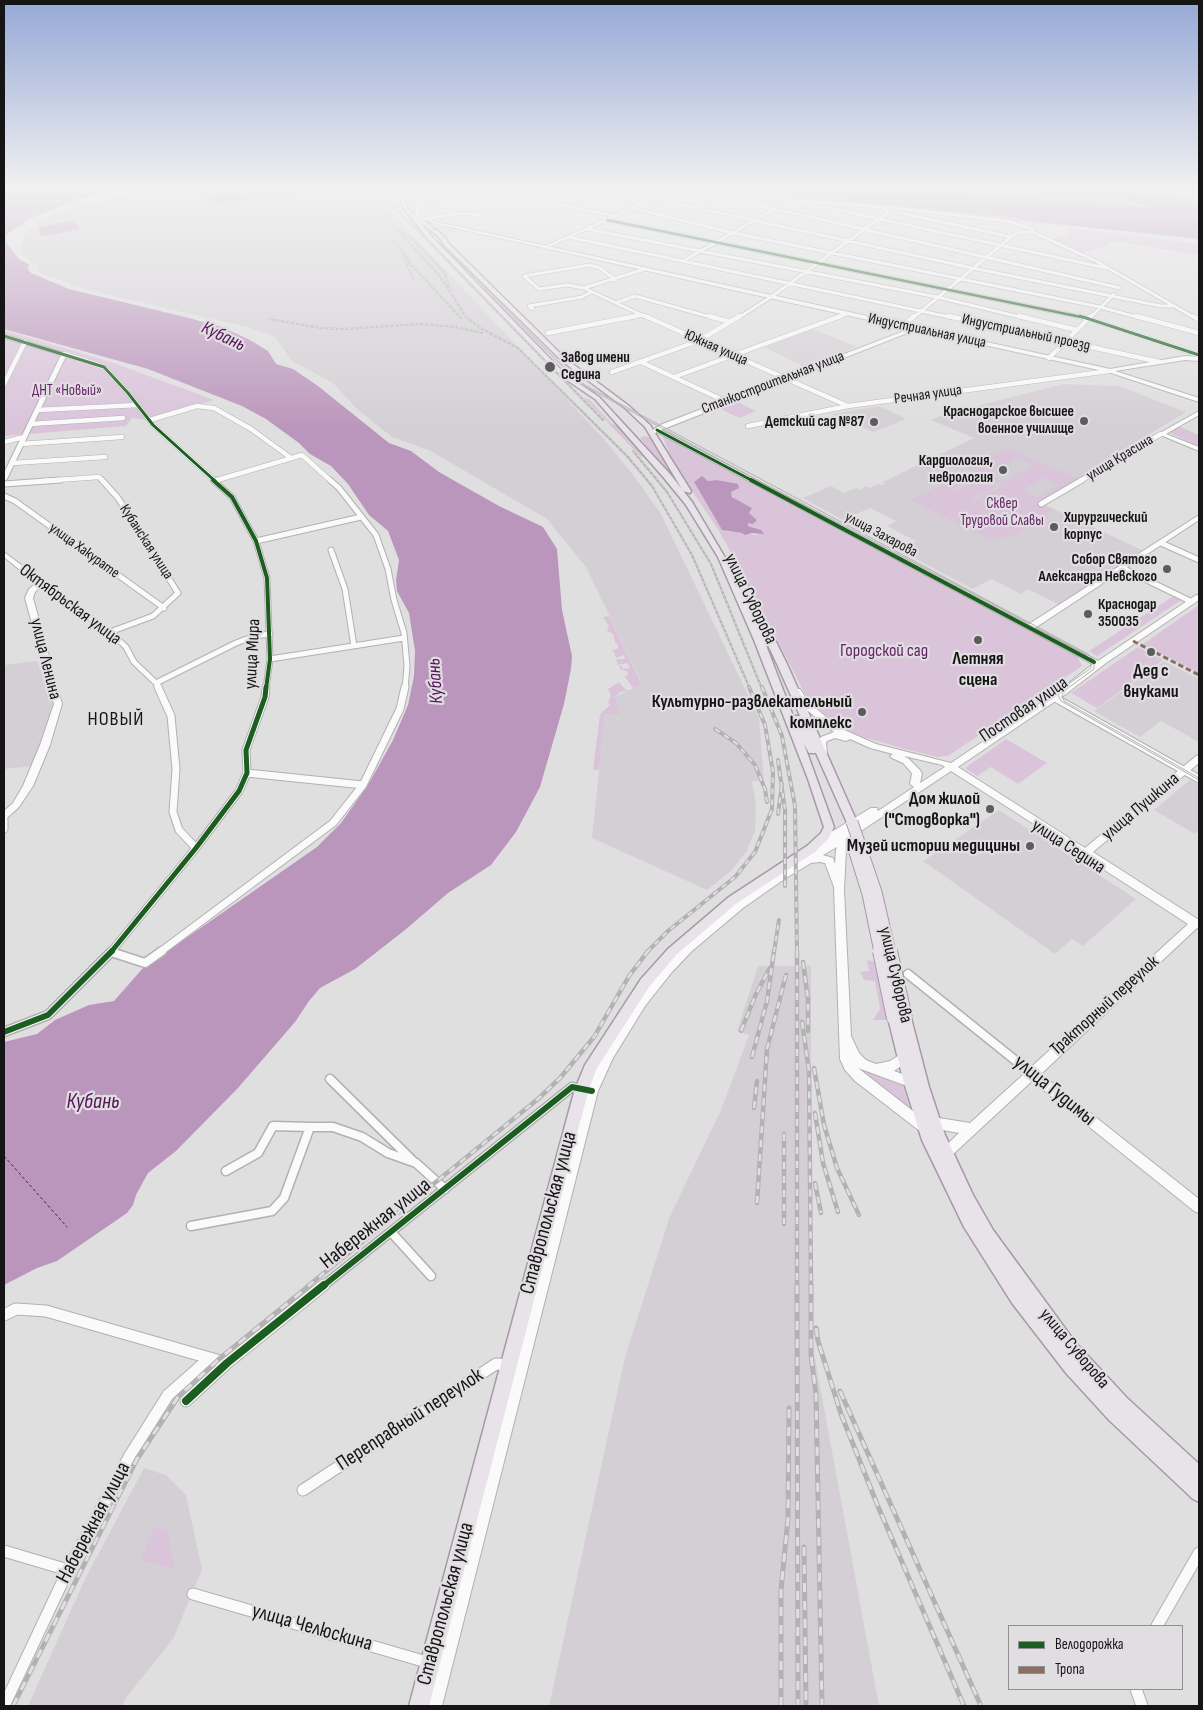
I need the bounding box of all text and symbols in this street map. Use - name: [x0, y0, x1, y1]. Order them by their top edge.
- street label: Индустриальная улица: [866, 310, 988, 352]
- street label: Индустриальный проезд: [960, 311, 1092, 355]
- water label: Кубань: [197, 317, 249, 357]
- street label: Южная улица: [681, 326, 751, 370]
- street label: Станкостроительная улица: [699, 348, 847, 418]
- place label: Завод имени Седина: [561, 349, 630, 384]
- marker: Завод имени Седина: [543, 360, 557, 374]
- street label: Речная улица: [893, 381, 963, 409]
- park label: ДНТ «Новый»: [32, 382, 102, 400]
- place label: Краснодарское высшее военное училище: [943, 403, 1074, 438]
- place label: Детский сад №87: [765, 413, 864, 431]
- marker: Краснодарское высшее военное училище: [1078, 415, 1090, 427]
- marker: Детский сад №87: [868, 416, 880, 428]
- street label: улица Красина: [1083, 431, 1157, 485]
- place label: Кардиология, неврология: [919, 452, 993, 487]
- marker: Кардиология, неврология: [997, 464, 1009, 476]
- park label: Сквер Трудовой Славы: [960, 495, 1044, 530]
- street label: Кубанская улица: [115, 501, 177, 583]
- street label: улица Захарова: [842, 508, 920, 562]
- place label: Хирургический корпус: [1064, 509, 1147, 544]
- street label: улица Хакурате: [45, 519, 123, 583]
- marker: Хирургический корпус: [1048, 521, 1060, 533]
- street label: улица Суворова: [719, 550, 781, 648]
- place label: Собор Святого Александра Невского: [1039, 551, 1157, 586]
- street label: Октябрьская улица: [15, 560, 125, 650]
- marker: Собор Святого Александра Невского: [1161, 563, 1173, 575]
- place label: Краснодар 350035: [1098, 596, 1156, 631]
- marker: Краснодар 350035: [1082, 608, 1094, 620]
- street label: улица Ленина: [25, 616, 65, 702]
- street label: улица Мира: [240, 618, 266, 690]
- marker: Летняя сцена: [972, 634, 984, 646]
- park label: Городской сад: [840, 640, 928, 662]
- marker: Дед с внуками: [1145, 646, 1157, 658]
- place label: Летняя сцена: [952, 648, 1004, 691]
- water label: Кубань: [423, 657, 449, 705]
- place label: Дед с внуками: [1123, 660, 1179, 702]
- street label: Постовая улица: [976, 672, 1072, 748]
- place label: Культурно-развлекательный комплекс: [652, 691, 852, 734]
- marker: Культурно-развлекательный комплекс: [856, 706, 868, 718]
- district label: НОВЫЙ: [87, 708, 145, 732]
- street label: улица Пушкина: [1098, 768, 1184, 846]
- place label: Дом жилой ("Стодворка"): [884, 788, 980, 831]
- marker: Дом жилой ("Стодворка"): [984, 803, 996, 815]
- street label: улица Седина: [1027, 815, 1109, 879]
- place label: Музей истории медицины: [847, 835, 1020, 857]
- marker: Музей истории медицины: [1024, 840, 1036, 852]
- street label: улица Суворова: [873, 925, 917, 1025]
- street label: Тракторный переулок: [1046, 952, 1164, 1060]
- street label: улица Гудимы: [1008, 1050, 1100, 1132]
- water label: Кубань: [66, 1089, 120, 1115]
- street label: Ставропольская улица: [515, 1129, 583, 1297]
- street label: Набережная улица: [316, 1173, 436, 1275]
- street label: улица Суворова: [1034, 1305, 1114, 1393]
- street label: Переправный переулок: [332, 1363, 488, 1477]
- street label: Набережная улица: [51, 1458, 137, 1588]
- street label: Ставропольская улица: [412, 1520, 480, 1688]
- street label: улица Челюскина: [249, 1599, 375, 1657]
- legend: [1008, 1625, 1183, 1690]
- text: Велодорожка: [1055, 1635, 1124, 1654]
- text: Тропа: [1055, 1660, 1085, 1679]

